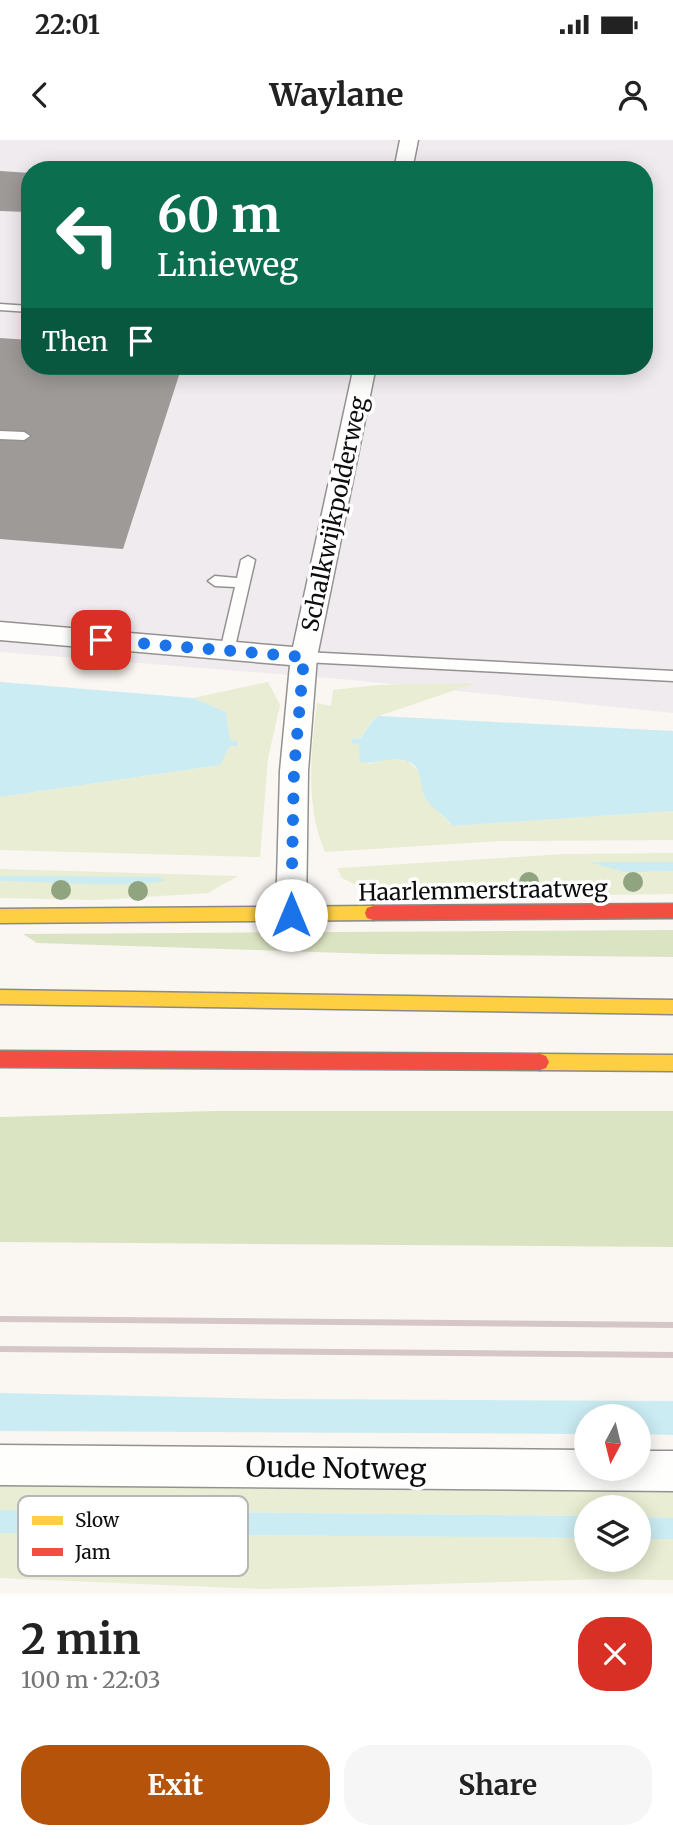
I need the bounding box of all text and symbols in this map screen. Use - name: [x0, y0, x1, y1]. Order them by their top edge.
- text: 22:01: [35, 8, 100, 41]
- text: Waylane: [269, 75, 404, 115]
- icon: back: [21, 76, 59, 114]
- icon: person: [614, 76, 652, 114]
- text: 60 m: [157, 184, 280, 245]
- icon: left: [42, 189, 133, 280]
- text: Linieweg: [157, 245, 298, 285]
- icon: arrive: [122, 322, 160, 360]
- text: Then: [42, 325, 108, 358]
- street label: Schalkwijkpolderweg: [295, 394, 373, 634]
- pin: [71, 610, 131, 670]
- icon: arrive: [82, 621, 120, 659]
- street label: Haarlemmerstraatweg: [358, 873, 608, 907]
- position arrow: [254, 878, 328, 952]
- north arrow: [574, 1404, 651, 1480]
- map controls: [574, 1404, 651, 1572]
- street label: Oude Notweg: [245, 1448, 427, 1488]
- button: layers: [574, 1495, 651, 1572]
- legend: [18, 1496, 248, 1576]
- text: Slow: [75, 1508, 120, 1532]
- text: Jam: [74, 1540, 111, 1564]
- text: 2 min: [21, 1613, 141, 1665]
- button: close: [578, 1617, 652, 1691]
- text: 100 m · 22:03: [21, 1665, 161, 1694]
- button: Exit: [21, 1745, 330, 1825]
- button: Share: [344, 1745, 652, 1825]

